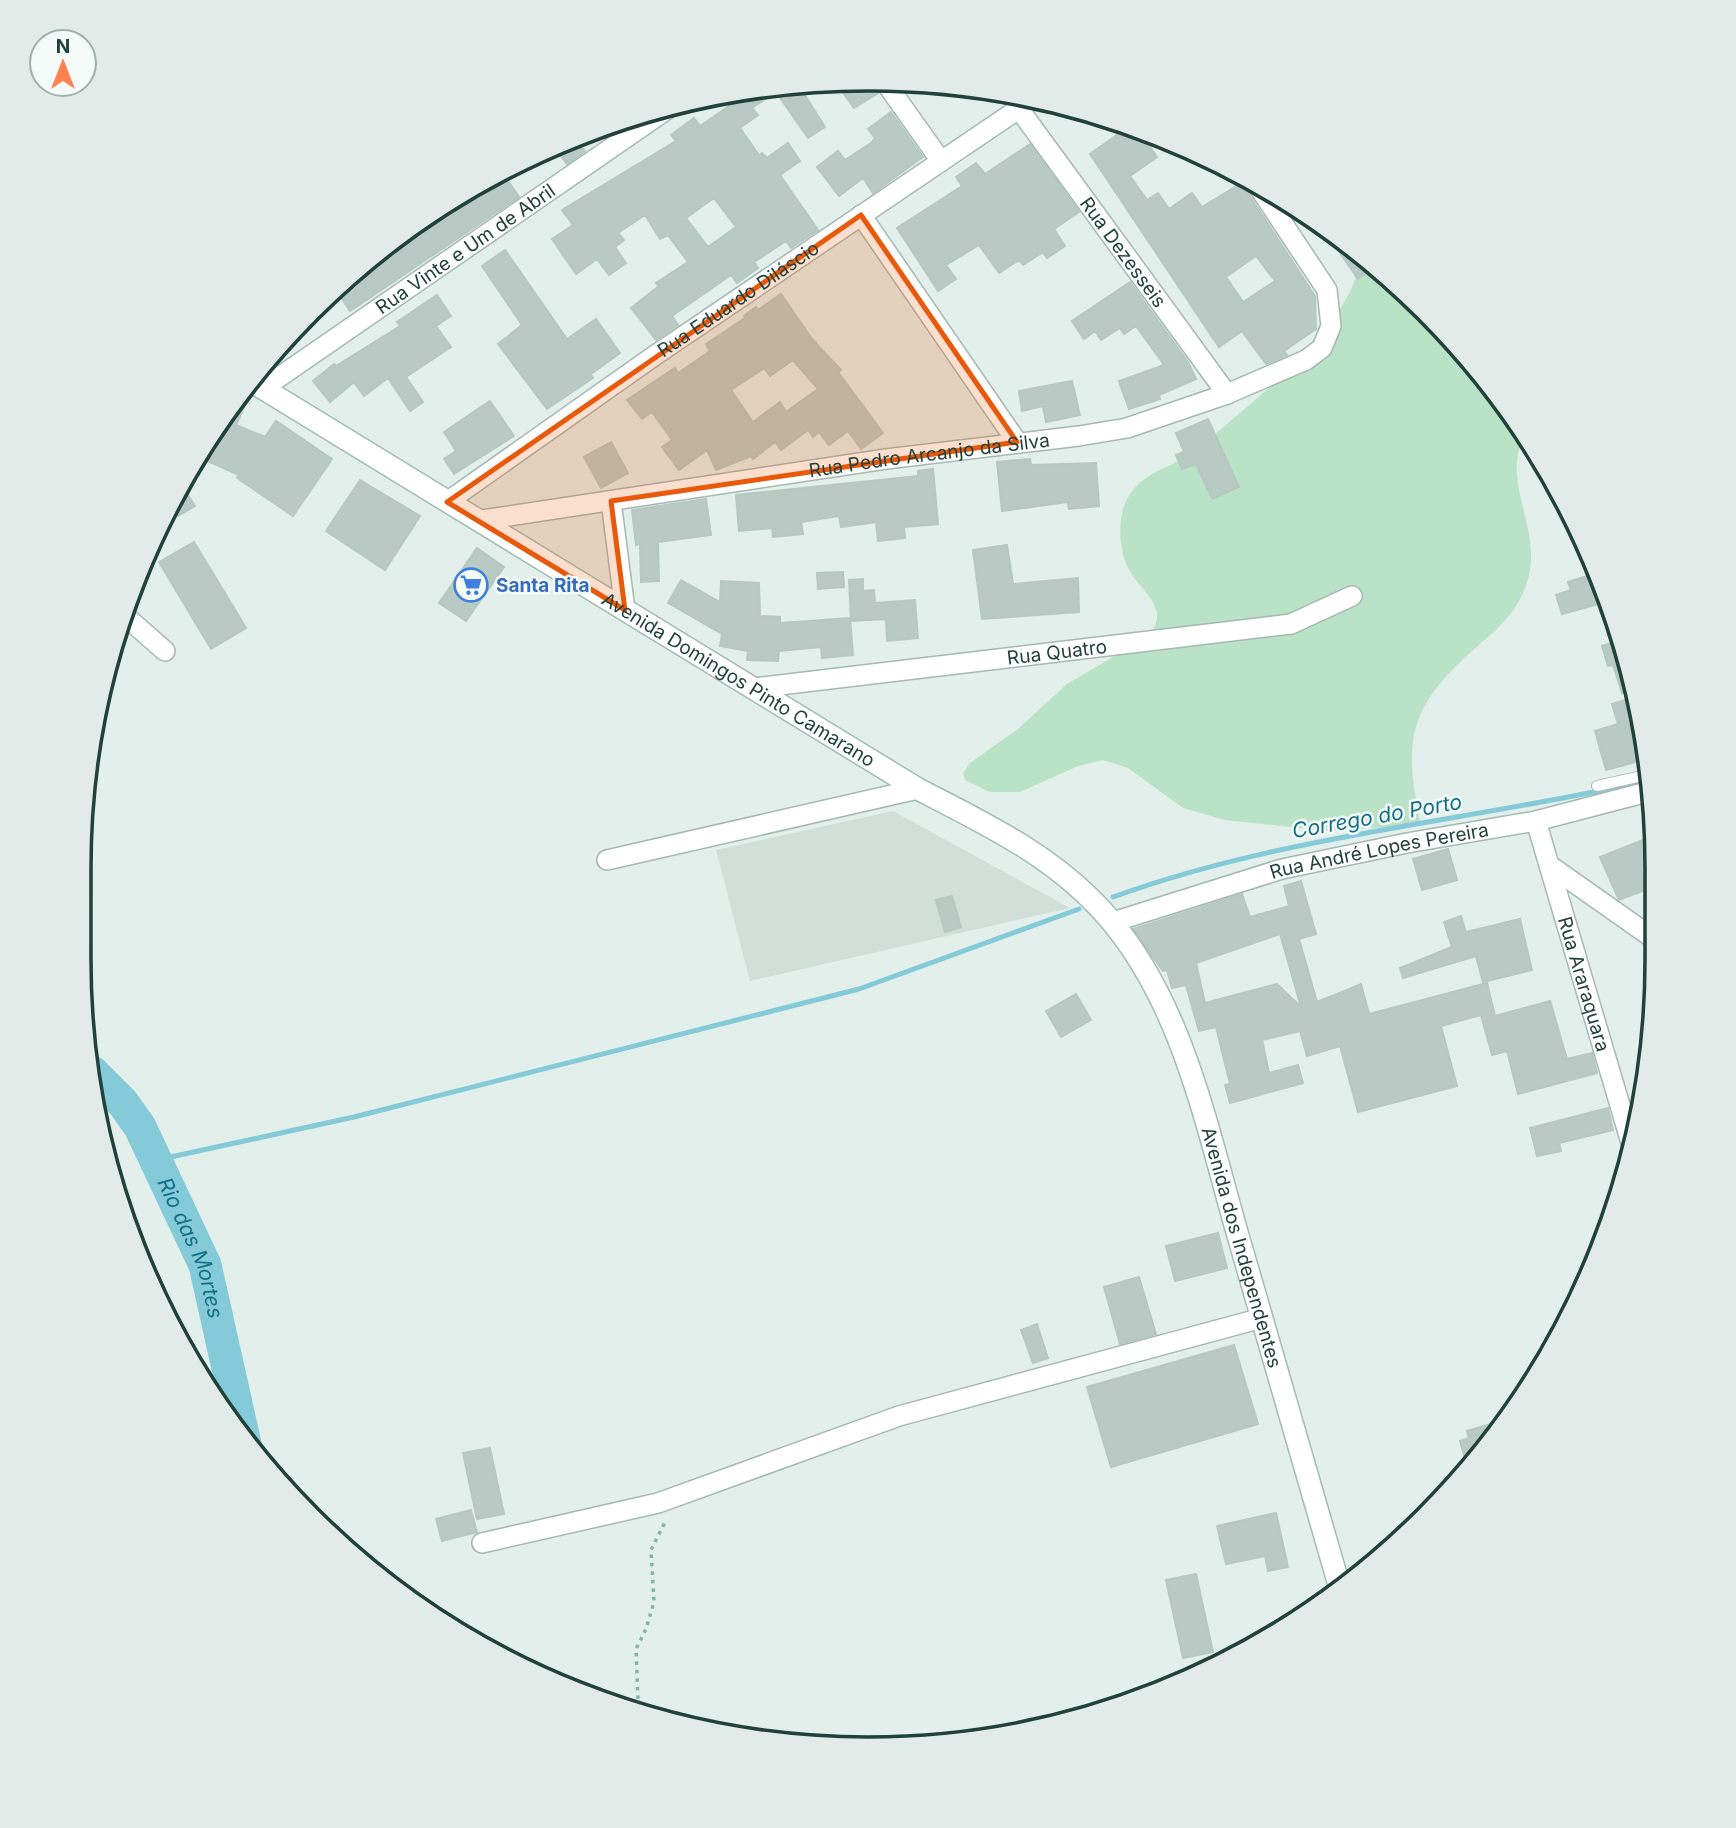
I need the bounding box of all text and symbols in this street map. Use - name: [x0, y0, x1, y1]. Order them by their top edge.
- north arrow: [28, 28, 98, 98]
- text: N: [56, 35, 70, 58]
- street label: Rua Vinte e Um de Abril: [371, 179, 559, 319]
- street label: Rua Dezesseis: [1075, 192, 1171, 312]
- street label: Rua Eduardo Diláscio: [653, 236, 823, 362]
- street label: Rua Pedro Arcanjo da Silva: [807, 428, 1051, 482]
- supermarket icon: Santa Rita: [452, 566, 490, 604]
- place label: Santa Rita: [496, 574, 590, 597]
- street label: Avenida Domingos Pinto Camarano: [598, 587, 879, 772]
- street label: Rua Quatro: [1006, 635, 1108, 669]
- water label: Corrego do Porto: [1290, 789, 1464, 843]
- street label: Rua André Lopes Pereira: [1267, 818, 1490, 884]
- street label: Rua Araraquara: [1553, 914, 1615, 1054]
- street label: Avenida dos Independentes: [1197, 1124, 1287, 1370]
- water label: Rio das Mortes: [153, 1173, 229, 1320]

